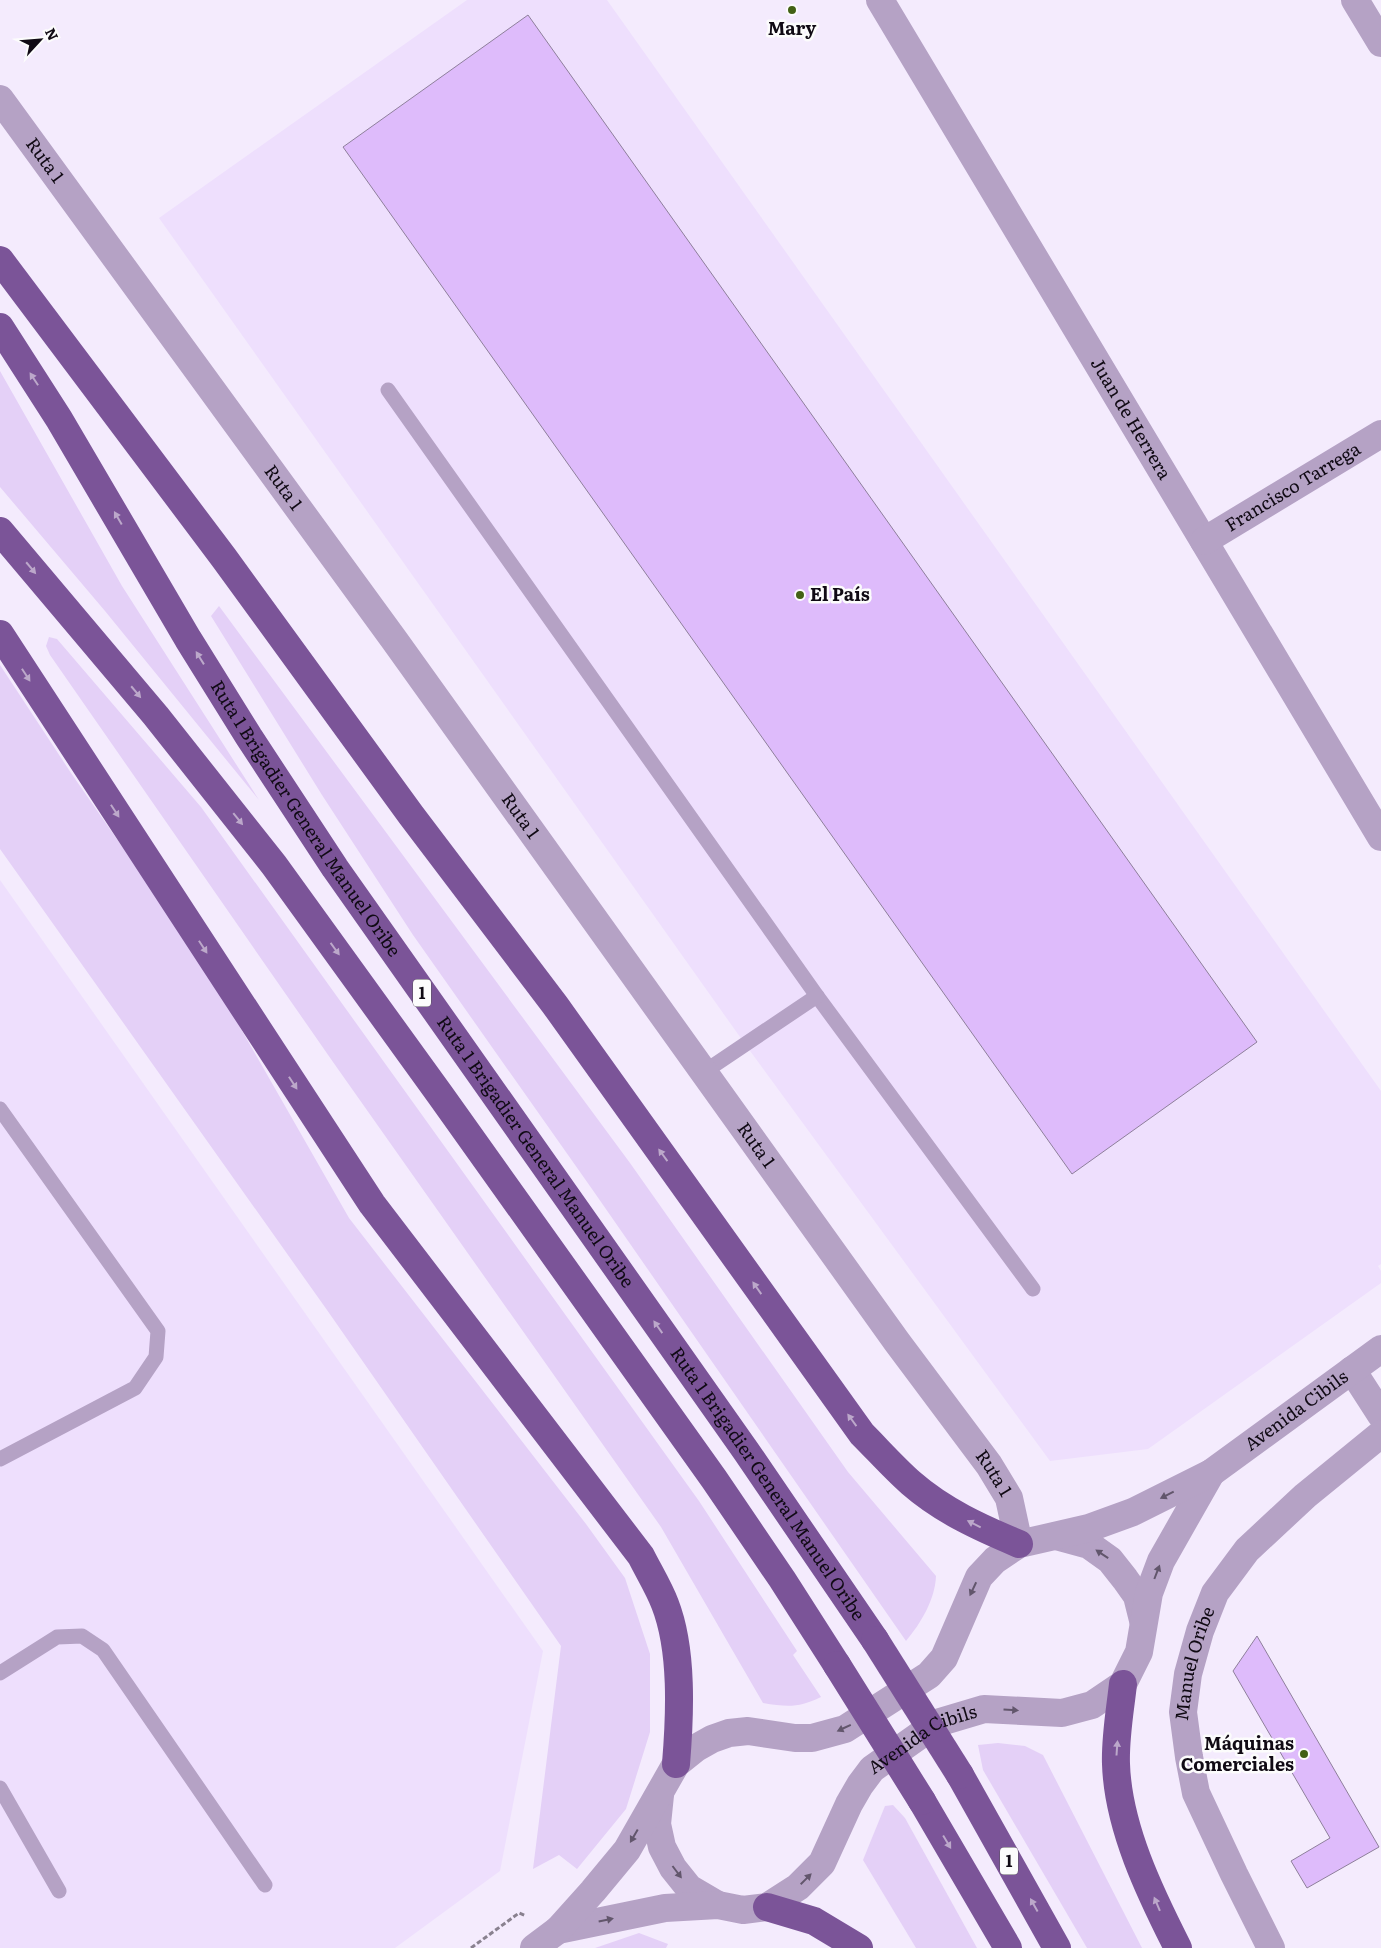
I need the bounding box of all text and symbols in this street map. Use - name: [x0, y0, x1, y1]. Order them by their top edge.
- marker: Mary: [786, 4, 798, 16]
- place label: Mary: [768, 14, 816, 41]
- north arrow: [15, 15, 65, 65]
- text: N: [41, 24, 64, 44]
- street label: Ruta 1: [20, 131, 72, 188]
- street label: Juan de Herrera: [1085, 352, 1179, 484]
- one-way arrow: [29, 373, 39, 386]
- street label: Francisco Tarrega: [1219, 434, 1365, 537]
- street label: Ruta 1: [259, 458, 310, 515]
- one-way arrow: [113, 512, 122, 525]
- one-way arrow: [26, 561, 37, 574]
- place label: El País: [810, 580, 870, 607]
- marker: El País: [794, 589, 806, 601]
- one-way arrow: [196, 652, 205, 665]
- one-way arrow: [22, 668, 31, 681]
- street label: Ruta 1 Brigadier General Manuel Oribe: [205, 674, 408, 962]
- one-way arrow: [130, 686, 142, 698]
- street label: Ruta 1: [496, 787, 547, 844]
- one-way arrow: [110, 804, 120, 818]
- one-way arrow: [233, 812, 243, 826]
- one-way arrow: [199, 940, 208, 954]
- one-way arrow: [330, 942, 341, 955]
- road number: 1: [413, 980, 431, 1006]
- street label: Ruta 1 Brigadier General Manuel Oribe: [431, 1010, 642, 1293]
- one-way arrow: [288, 1076, 297, 1090]
- street label: Ruta 1: [732, 1116, 783, 1173]
- one-way arrow: [658, 1148, 668, 1162]
- one-way arrow: [752, 1281, 762, 1294]
- one-way arrow: [653, 1320, 663, 1333]
- street label: Ruta 1 Brigadier General Manuel Oribe: [665, 1341, 873, 1625]
- street label: Avenida Cibils: [1238, 1362, 1353, 1457]
- one-way arrow: [847, 1413, 857, 1427]
- street label: Ruta 1: [970, 1443, 1020, 1501]
- one-way arrow: [1160, 1491, 1174, 1499]
- one-way arrow: [967, 1520, 981, 1528]
- one-way arrow: [1095, 1550, 1109, 1559]
- one-way arrow: [1153, 1564, 1161, 1579]
- one-way arrow: [968, 1582, 976, 1596]
- street label: Manuel Oribe: [1167, 1602, 1220, 1722]
- street label: Avenida Cibils: [862, 1697, 980, 1780]
- one-way arrow: [1003, 1706, 1019, 1714]
- one-way arrow: [837, 1724, 851, 1732]
- place label: Máquinas Comerciales: [1181, 1729, 1294, 1777]
- one-way arrow: [1113, 1740, 1121, 1756]
- marker: Máquinas Comerciales: [1298, 1748, 1310, 1760]
- one-way arrow: [630, 1830, 639, 1843]
- one-way arrow: [942, 1836, 951, 1849]
- road number: 1: [1000, 1848, 1018, 1874]
- one-way arrow: [672, 1865, 683, 1878]
- one-way arrow: [800, 1873, 812, 1885]
- one-way arrow: [1153, 1896, 1161, 1911]
- one-way arrow: [1029, 1899, 1038, 1912]
- one-way arrow: [598, 1916, 613, 1924]

